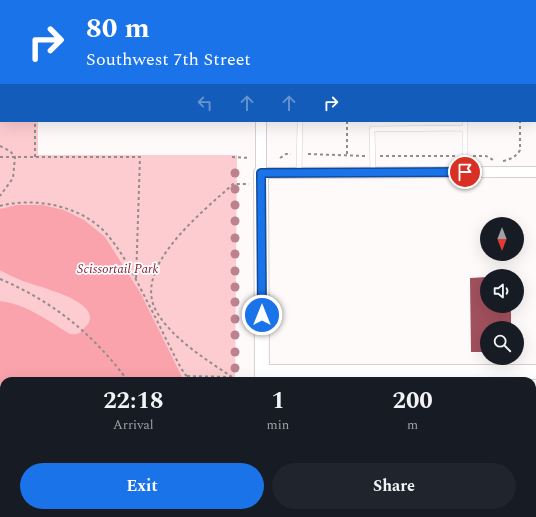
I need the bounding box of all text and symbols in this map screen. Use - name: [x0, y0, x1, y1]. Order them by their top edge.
- text: 80 m: [86, 7, 150, 50]
- icon: right: [20, 16, 72, 68]
- text: Southwest 7th Street: [86, 46, 251, 73]
- icon: left: [194, 92, 216, 114]
- icon: ahead: [236, 92, 258, 114]
- icon: ahead: [278, 92, 300, 114]
- icon: right: [320, 92, 342, 114]
- pin: [448, 155, 482, 189]
- icon: arrive: [454, 161, 476, 183]
- north arrow: [480, 217, 524, 261]
- map controls: [480, 217, 524, 365]
- park label: Scissortail Park: [77, 259, 159, 279]
- button: sound: [480, 269, 524, 313]
- position arrow: [241, 294, 283, 336]
- button: search: [480, 321, 524, 365]
- text: 22:18: [103, 383, 163, 419]
- text: 1: [271, 383, 285, 419]
- text: 200: [392, 383, 433, 419]
- text: Arrival: [113, 415, 154, 435]
- text: min: [267, 415, 289, 435]
- text: m: [407, 415, 418, 435]
- button: Exit: [20, 463, 264, 509]
- button: Share: [272, 463, 516, 509]

